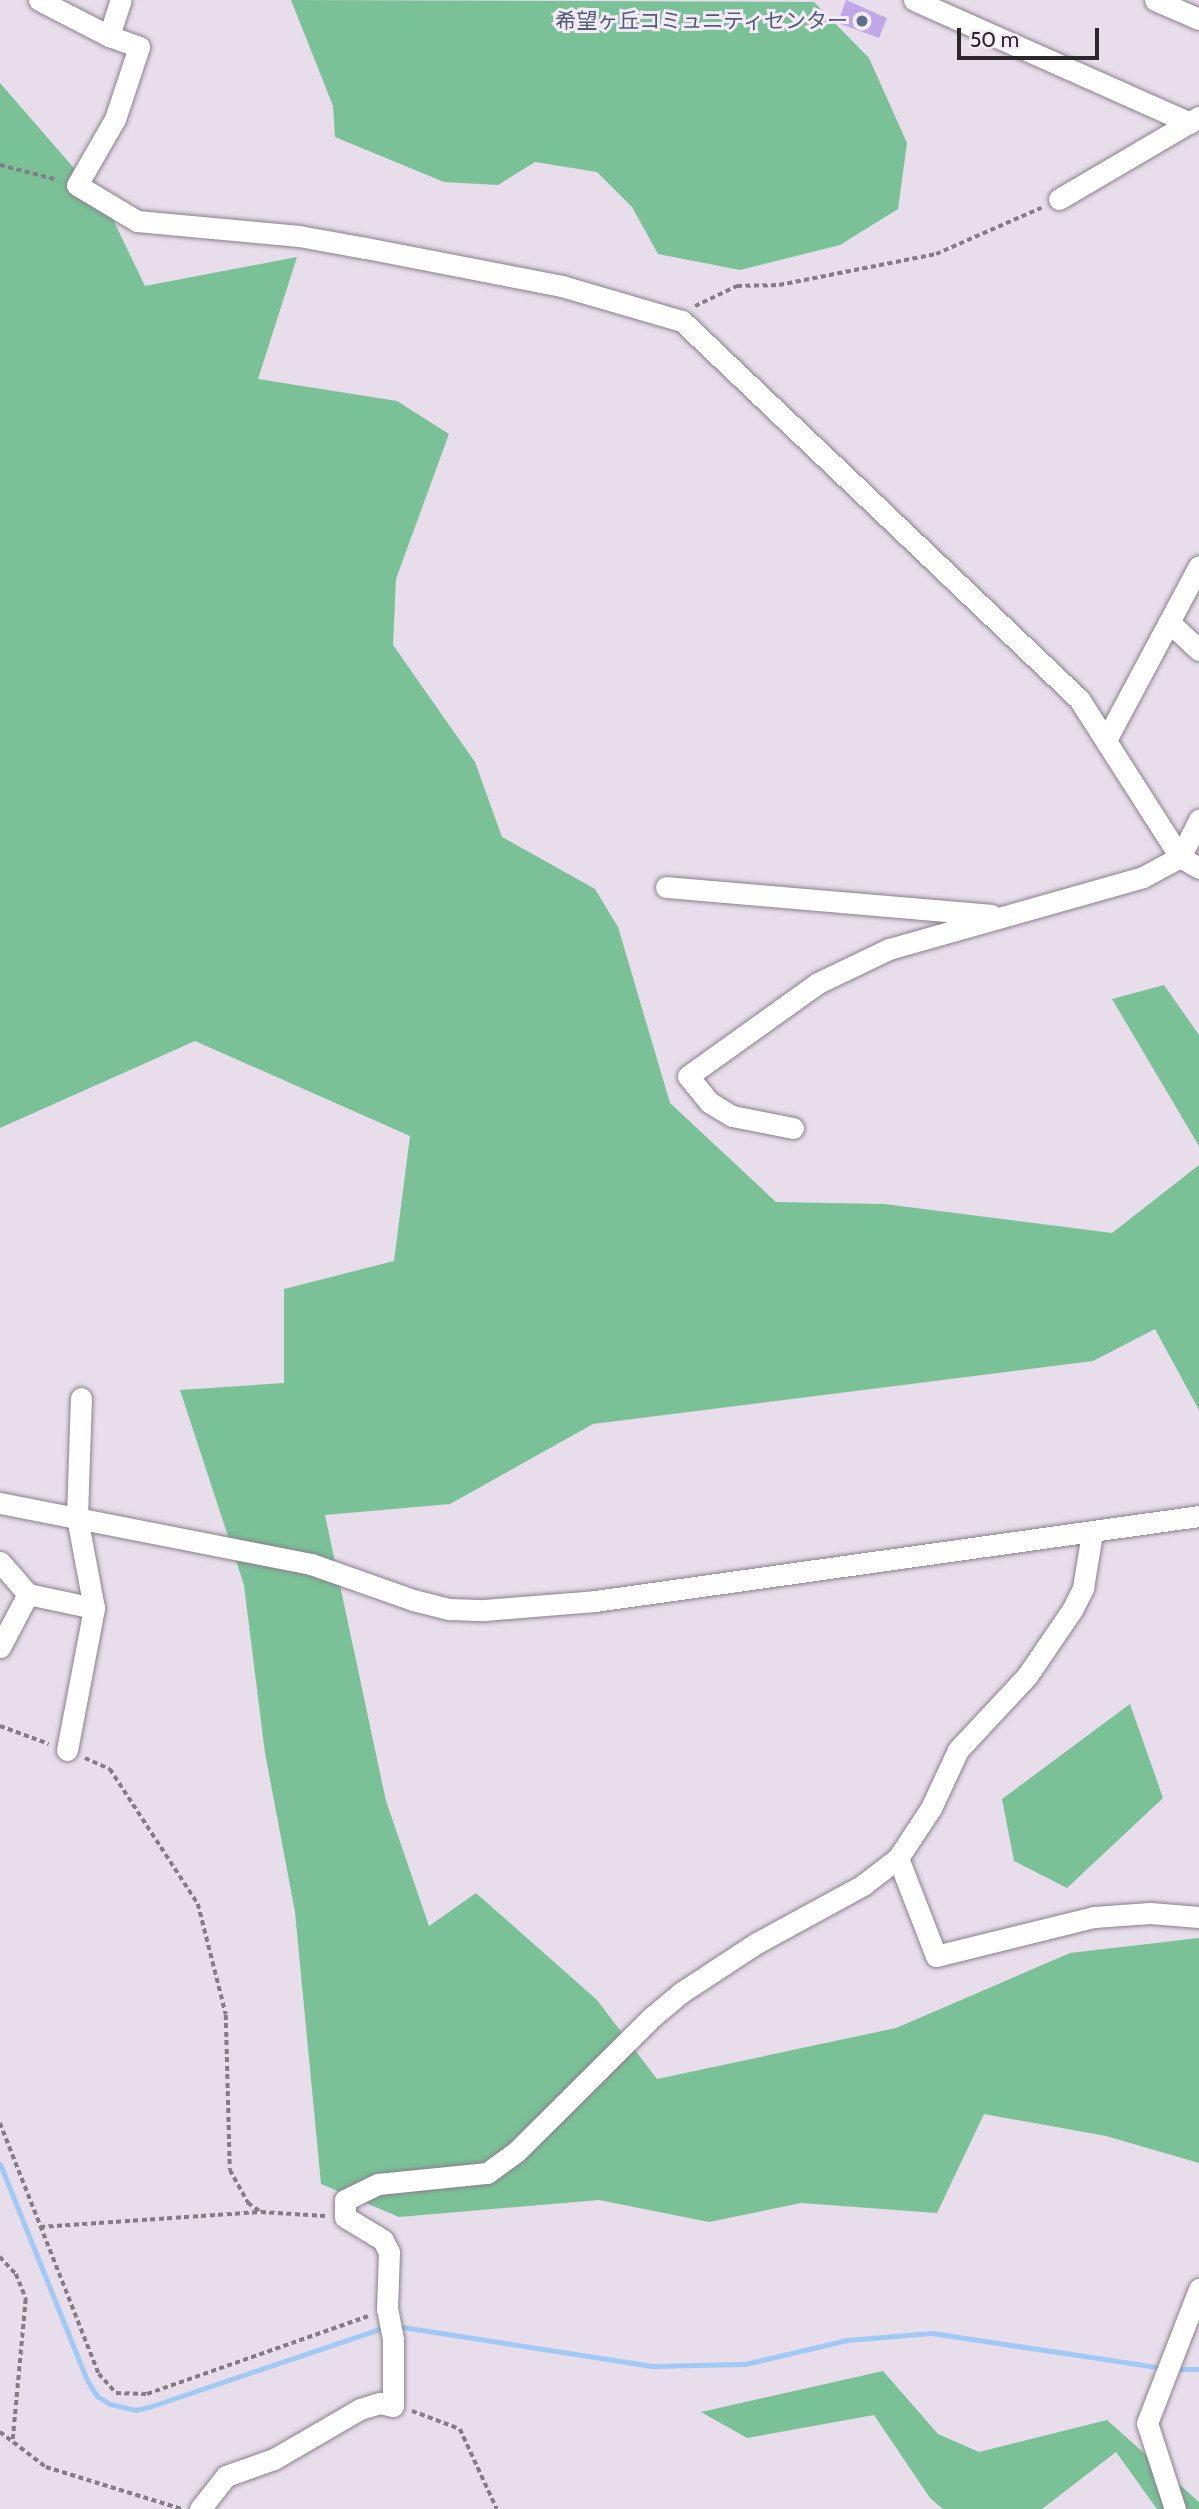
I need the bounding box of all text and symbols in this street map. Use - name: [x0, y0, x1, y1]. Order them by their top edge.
- place label: 希望ヶ丘コミュニティセンター: [554, 8, 848, 34]
- marker: 希望ヶ丘コミュニティセンター: [854, 13, 870, 29]
- scale bar: [961, 14, 1103, 58]
- text: 50 m: [970, 27, 1019, 52]

